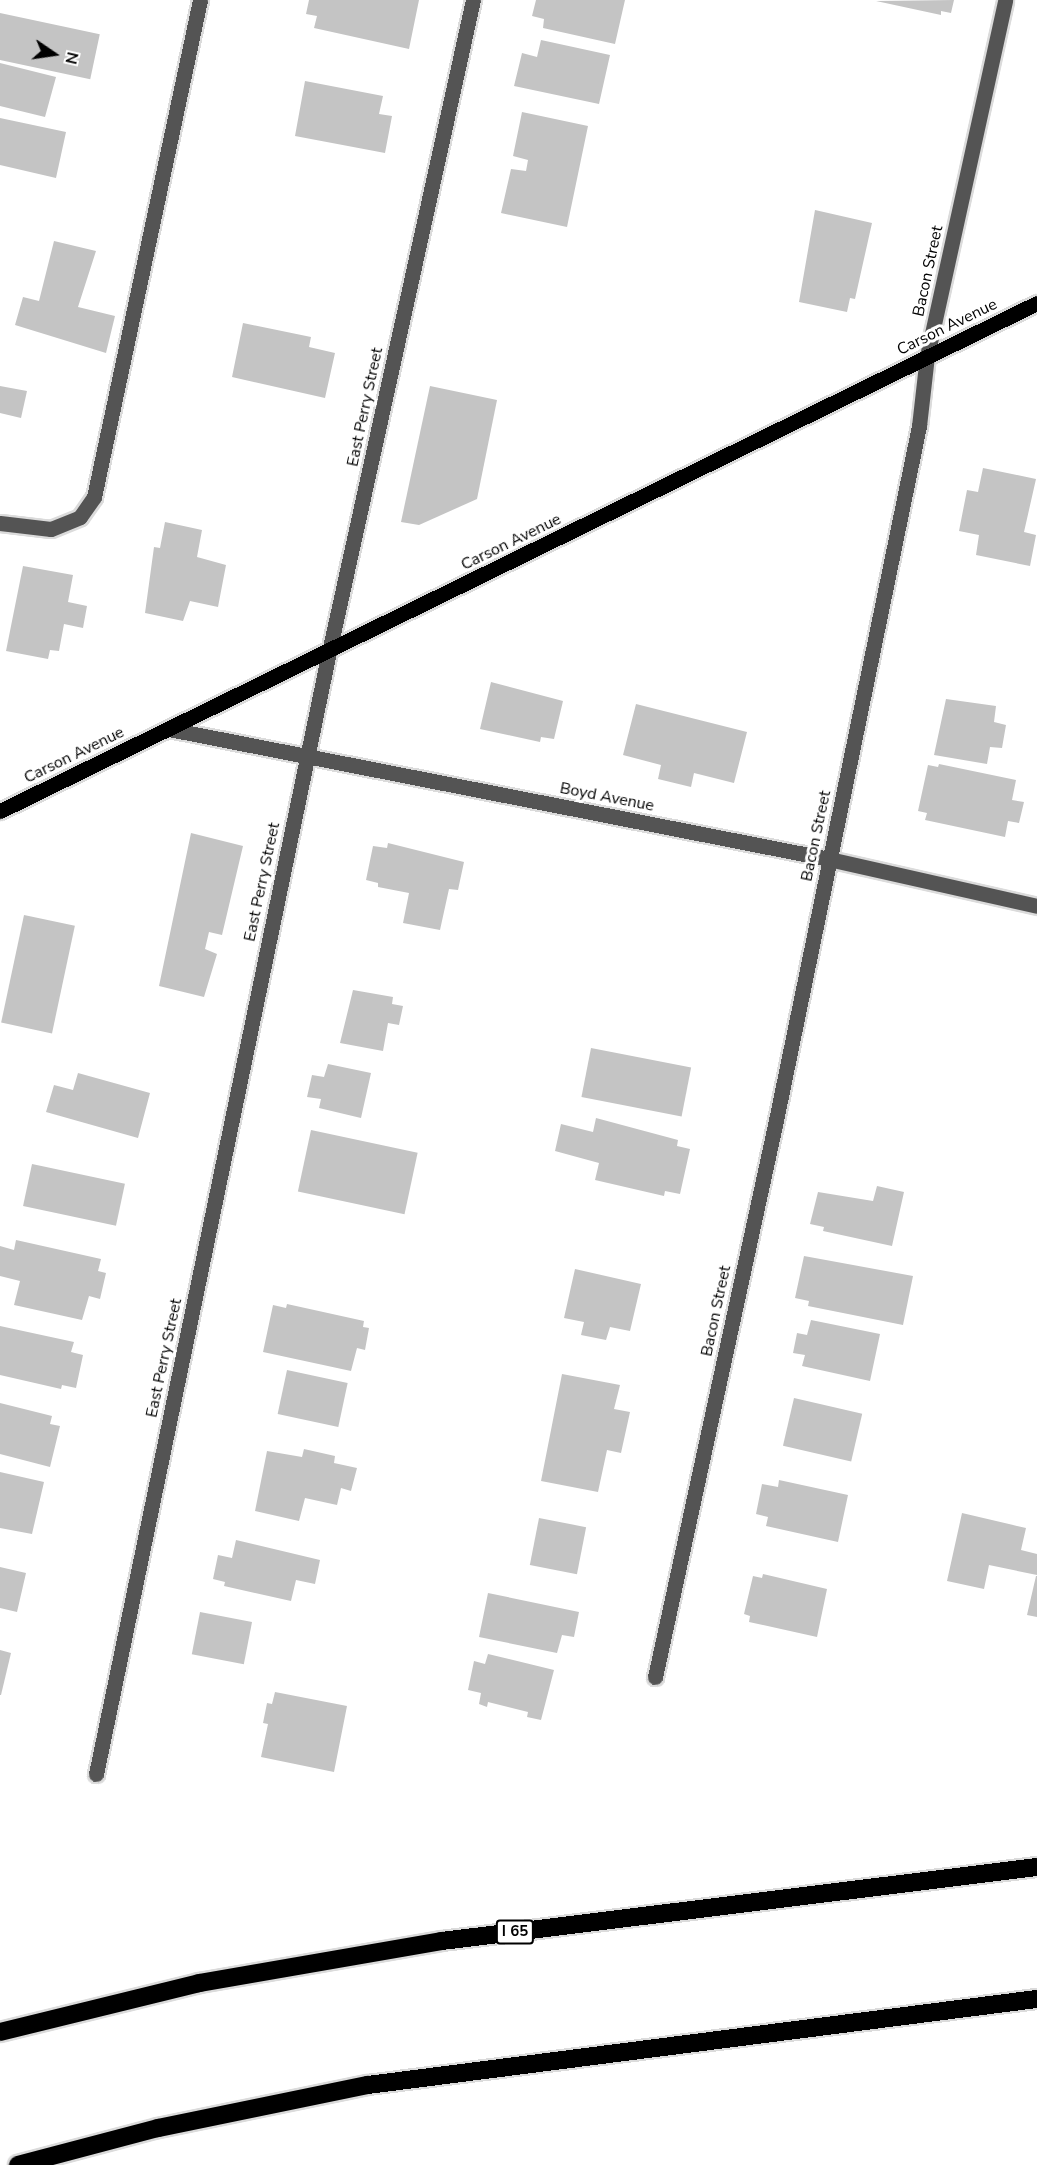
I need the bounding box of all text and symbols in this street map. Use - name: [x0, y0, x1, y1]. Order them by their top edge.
- north arrow: [24, 24, 84, 84]
- text: N: [59, 50, 84, 66]
- street label: Bacon Street: [909, 224, 947, 318]
- street label: Carson Avenue: [894, 295, 1000, 359]
- street label: East Perry Street: [343, 346, 387, 468]
- street label: Carson Avenue: [458, 510, 564, 574]
- street label: Carson Avenue: [21, 723, 127, 787]
- street label: Boyd Avenue: [558, 778, 656, 816]
- street label: Bacon Street: [797, 789, 835, 883]
- street label: East Perry Street: [240, 821, 284, 943]
- street label: Bacon Street: [697, 1264, 735, 1358]
- street label: East Perry Street: [142, 1297, 186, 1419]
- road number: I 65: [496, 1920, 534, 1944]

